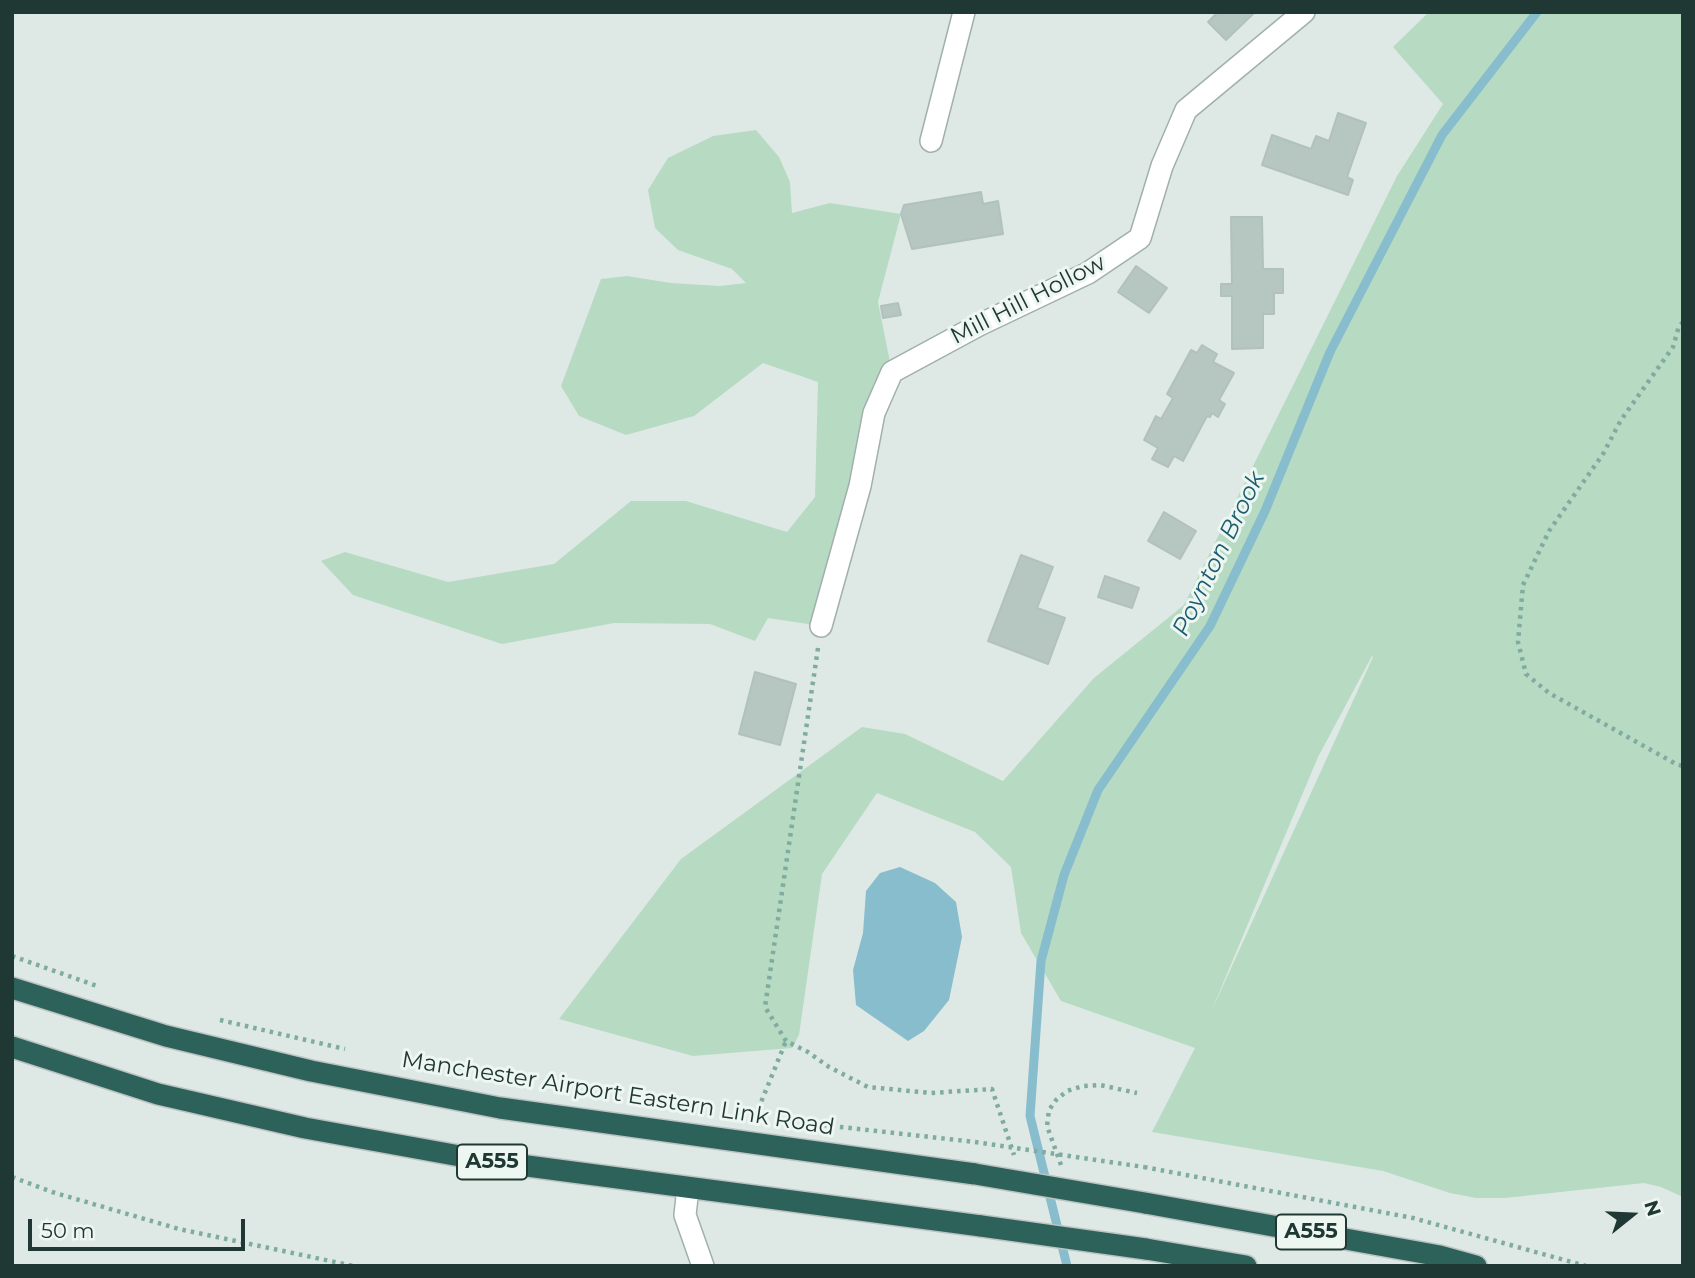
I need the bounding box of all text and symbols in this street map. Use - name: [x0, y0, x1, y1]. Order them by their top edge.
- street label: Mill Hill Hollow: [946, 249, 1110, 351]
- water label: Poynton Brook: [1167, 467, 1271, 641]
- street label: Manchester Airport Eastern Link Road: [400, 1046, 836, 1142]
- road number: A555: [457, 1144, 527, 1180]
- north arrow: [1597, 1180, 1667, 1250]
- text: N: [1639, 1197, 1666, 1219]
- scale bar: [32, 1204, 248, 1248]
- road number: A555: [1276, 1214, 1346, 1250]
- text: 50 m: [41, 1218, 95, 1243]

